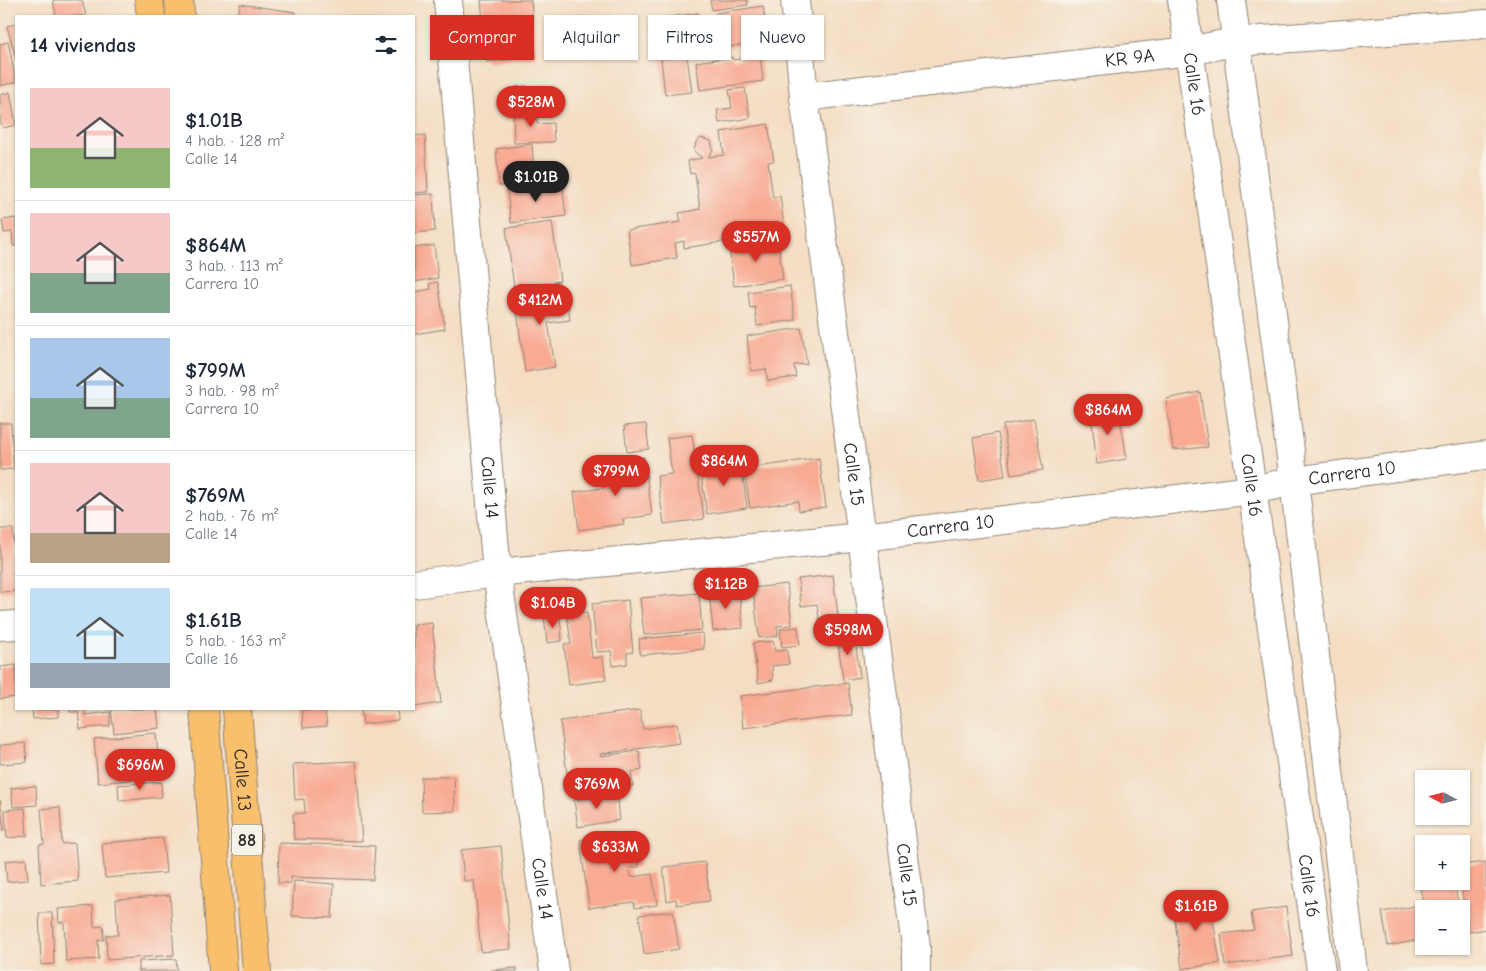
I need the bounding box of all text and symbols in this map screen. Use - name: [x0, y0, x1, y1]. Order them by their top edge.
- chip: Comprar: [430, 15, 534, 60]
- chip: Alquilar: [544, 15, 638, 60]
- chip: Filtros: [648, 15, 731, 60]
- chip: Nuevo: [741, 15, 824, 60]
- icon: filters: [372, 31, 400, 59]
- text: 14 viviendas: [30, 33, 136, 57]
- street label: KR 9A: [1104, 44, 1156, 72]
- street label: Calle 16: [1179, 51, 1209, 117]
- pin: $528M: [496, 86, 566, 128]
- text: $528M: [507, 93, 555, 111]
- icon: home: [70, 108, 130, 168]
- text: $1.01B: [185, 108, 243, 132]
- text: 4 hab. · 128 m²: [185, 132, 285, 150]
- text: Calle 14: [185, 150, 238, 168]
- pin: $1.01B: [495, 160, 577, 203]
- text: $1.01B: [514, 168, 558, 186]
- pin: $557M: [721, 220, 791, 263]
- text: $557M: [733, 228, 779, 246]
- icon: home: [70, 233, 130, 293]
- text: $864M: [185, 233, 246, 257]
- text: 3 hab. · 113 m²: [185, 257, 283, 275]
- text: Carrera 10: [185, 275, 259, 293]
- pin: $412M: [505, 284, 575, 326]
- text: $412M: [518, 291, 562, 309]
- icon: home: [70, 358, 130, 418]
- text: $799M: [185, 358, 246, 382]
- text: 3 hab. · 98 m²: [185, 382, 279, 400]
- pin: $864M: [1073, 394, 1143, 436]
- text: Carrera 10: [185, 400, 259, 418]
- text: $864M: [1085, 401, 1131, 419]
- street label: Calle 15: [839, 441, 869, 507]
- pin: $864M: [689, 444, 759, 487]
- text: $864M: [701, 452, 747, 470]
- street label: Calle 16: [1236, 452, 1267, 518]
- pin: $799M: [581, 454, 651, 497]
- street label: Calle 14: [476, 455, 503, 519]
- street label: Carrera 10: [1307, 456, 1397, 490]
- text: $799M: [593, 462, 639, 480]
- icon: home: [70, 483, 130, 543]
- text: $769M: [185, 483, 245, 507]
- text: 2 hab. · 76 m²: [185, 507, 278, 525]
- street label: Carrera 10: [906, 510, 996, 543]
- text: Calle 14: [185, 525, 238, 543]
- pin: $1.12B: [685, 568, 767, 610]
- text: $1.12B: [705, 575, 747, 593]
- pin: $1.04B: [512, 586, 594, 629]
- text: $1.04B: [530, 594, 576, 612]
- icon: home: [70, 608, 130, 668]
- text: $1.61B: [185, 608, 242, 632]
- pin: $598M: [813, 614, 883, 656]
- text: $598M: [824, 621, 872, 639]
- text: 5 hab. · 163 m²: [185, 632, 286, 650]
- text: Calle 16: [185, 650, 238, 668]
- pin: $696M: [105, 748, 175, 791]
- street label: Calle 13: [229, 748, 256, 812]
- text: $696M: [116, 756, 164, 774]
- pin: $769M: [562, 768, 632, 810]
- north arrow: [1415, 770, 1470, 825]
- map controls: [1415, 770, 1470, 955]
- text: $769M: [574, 775, 620, 793]
- road number: 88: [232, 824, 262, 856]
- pin: $633M: [580, 830, 650, 873]
- button: +: [1415, 835, 1470, 890]
- text: $633M: [592, 838, 638, 856]
- street label: Calle 15: [891, 842, 922, 908]
- street label: Calle 16: [1293, 853, 1324, 919]
- street label: Calle 14: [527, 856, 558, 921]
- pin: $1.61B: [1155, 890, 1237, 932]
- text: $1.61B: [1174, 897, 1218, 915]
- button: −: [1415, 900, 1470, 955]

